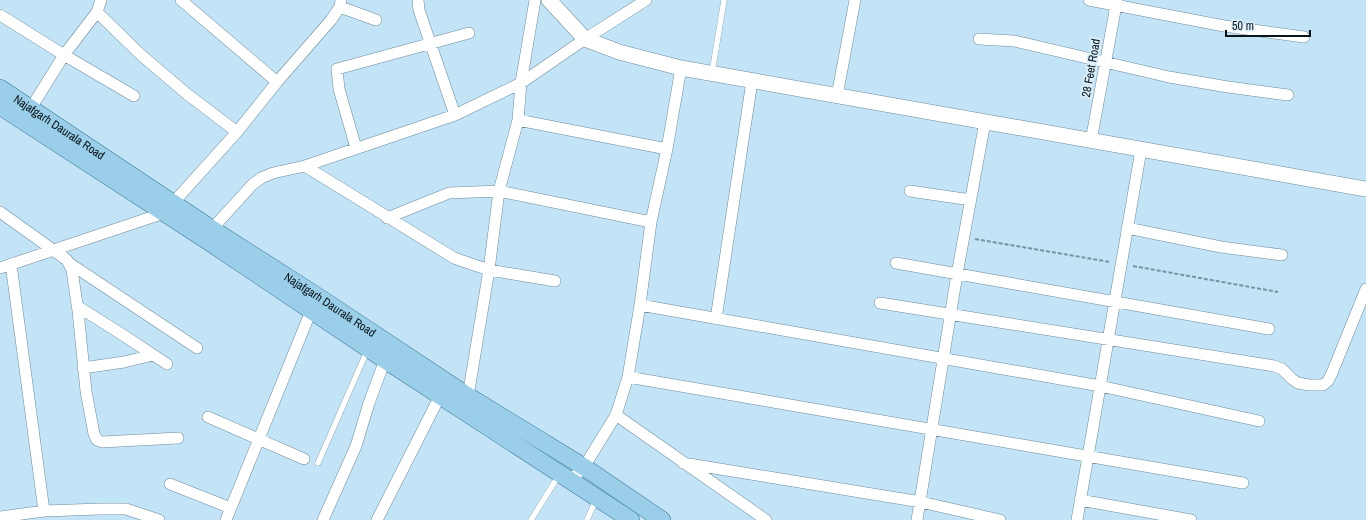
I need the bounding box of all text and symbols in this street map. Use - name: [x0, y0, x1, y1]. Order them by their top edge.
- scale bar: [1226, 12, 1310, 38]
- text: 50 m: [1232, 18, 1254, 34]
- street label: 28 Feet Road: [1078, 37, 1104, 99]
- street label: Najafgarh Daurala Road: [10, 91, 108, 163]
- street label: Najafgarh Daurala Road: [281, 269, 379, 341]

